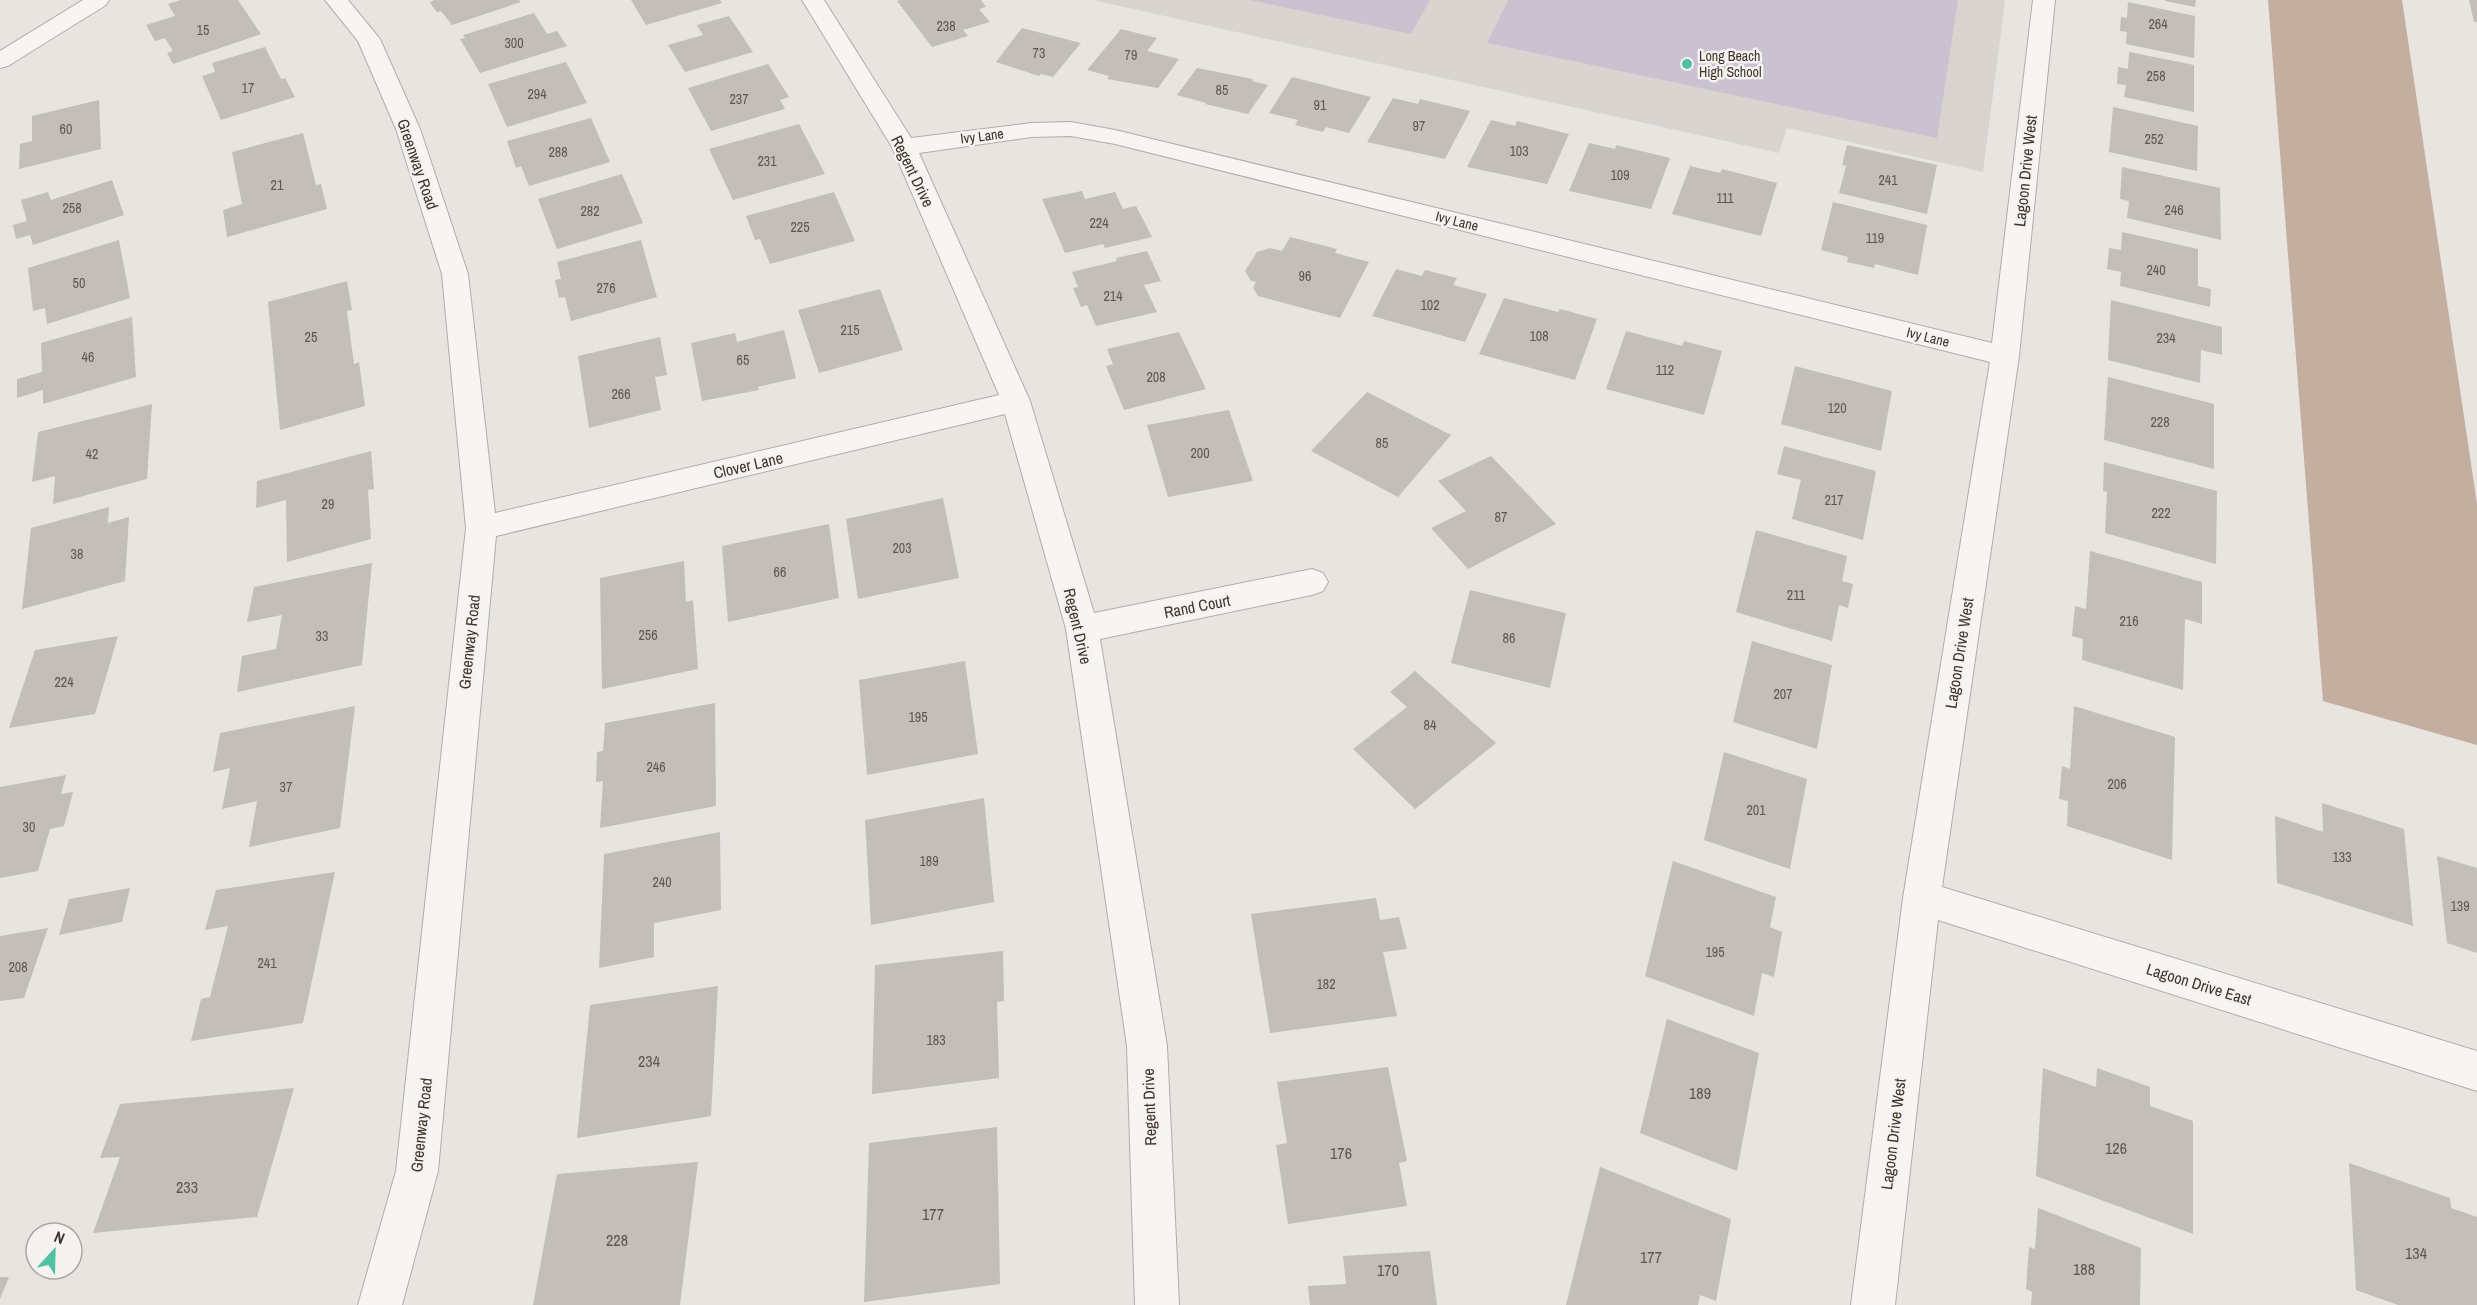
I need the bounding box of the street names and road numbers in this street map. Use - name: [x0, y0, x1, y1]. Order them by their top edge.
- street label: Lagoon Drive West: [2008, 114, 2042, 228]
- street label: Greenway Road: [392, 116, 444, 212]
- street label: Ivy Lane: [959, 124, 1005, 148]
- street label: Regent Drive: [886, 131, 940, 211]
- street label: Ivy Lane: [1434, 207, 1480, 235]
- street label: Ivy Lane: [1905, 323, 1951, 351]
- street label: Clover Lane: [711, 446, 785, 484]
- street label: Regent Drive: [1059, 586, 1097, 666]
- street label: Rand Court: [1162, 589, 1232, 623]
- street label: Greenway Road: [453, 594, 485, 690]
- street label: Lagoon Drive West: [1939, 596, 1979, 710]
- street label: Lagoon Drive East: [2144, 958, 2255, 1011]
- street label: Regent Drive: [1137, 1068, 1161, 1146]
- street label: Greenway Road: [405, 1077, 437, 1173]
- street label: Lagoon Drive West: [1875, 1077, 1911, 1191]

